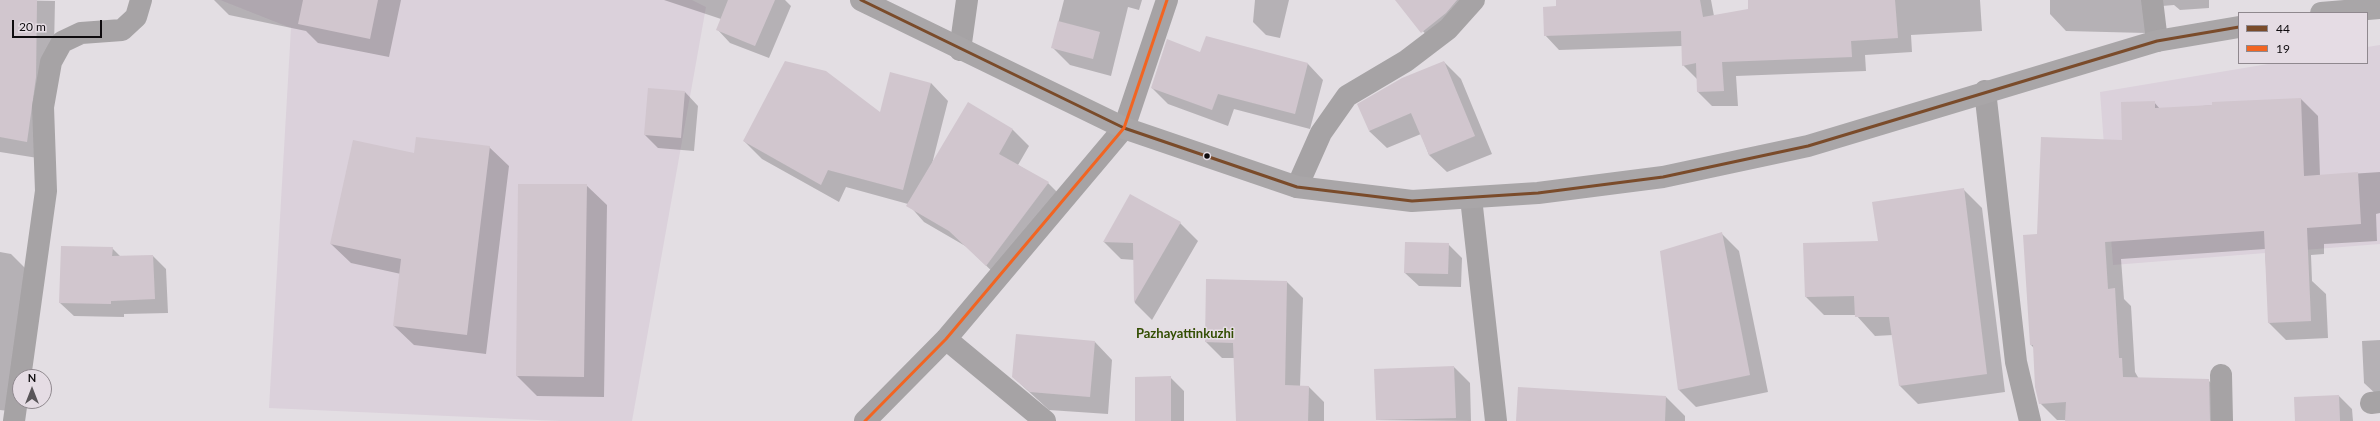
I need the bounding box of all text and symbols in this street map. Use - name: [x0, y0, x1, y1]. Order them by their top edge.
- scale bar: [14, 12, 104, 38]
- legend: [2238, 12, 2368, 64]
- text: 20 m: [19, 19, 46, 34]
- text: 44: [2276, 21, 2290, 36]
- text: 19: [2276, 41, 2290, 56]
- unlabelled marker: [1202, 151, 1212, 161]
- district label: Pazhayattinkuzhi: [1136, 326, 1234, 342]
- north arrow: [12, 369, 52, 409]
- text: N: [28, 371, 36, 384]

